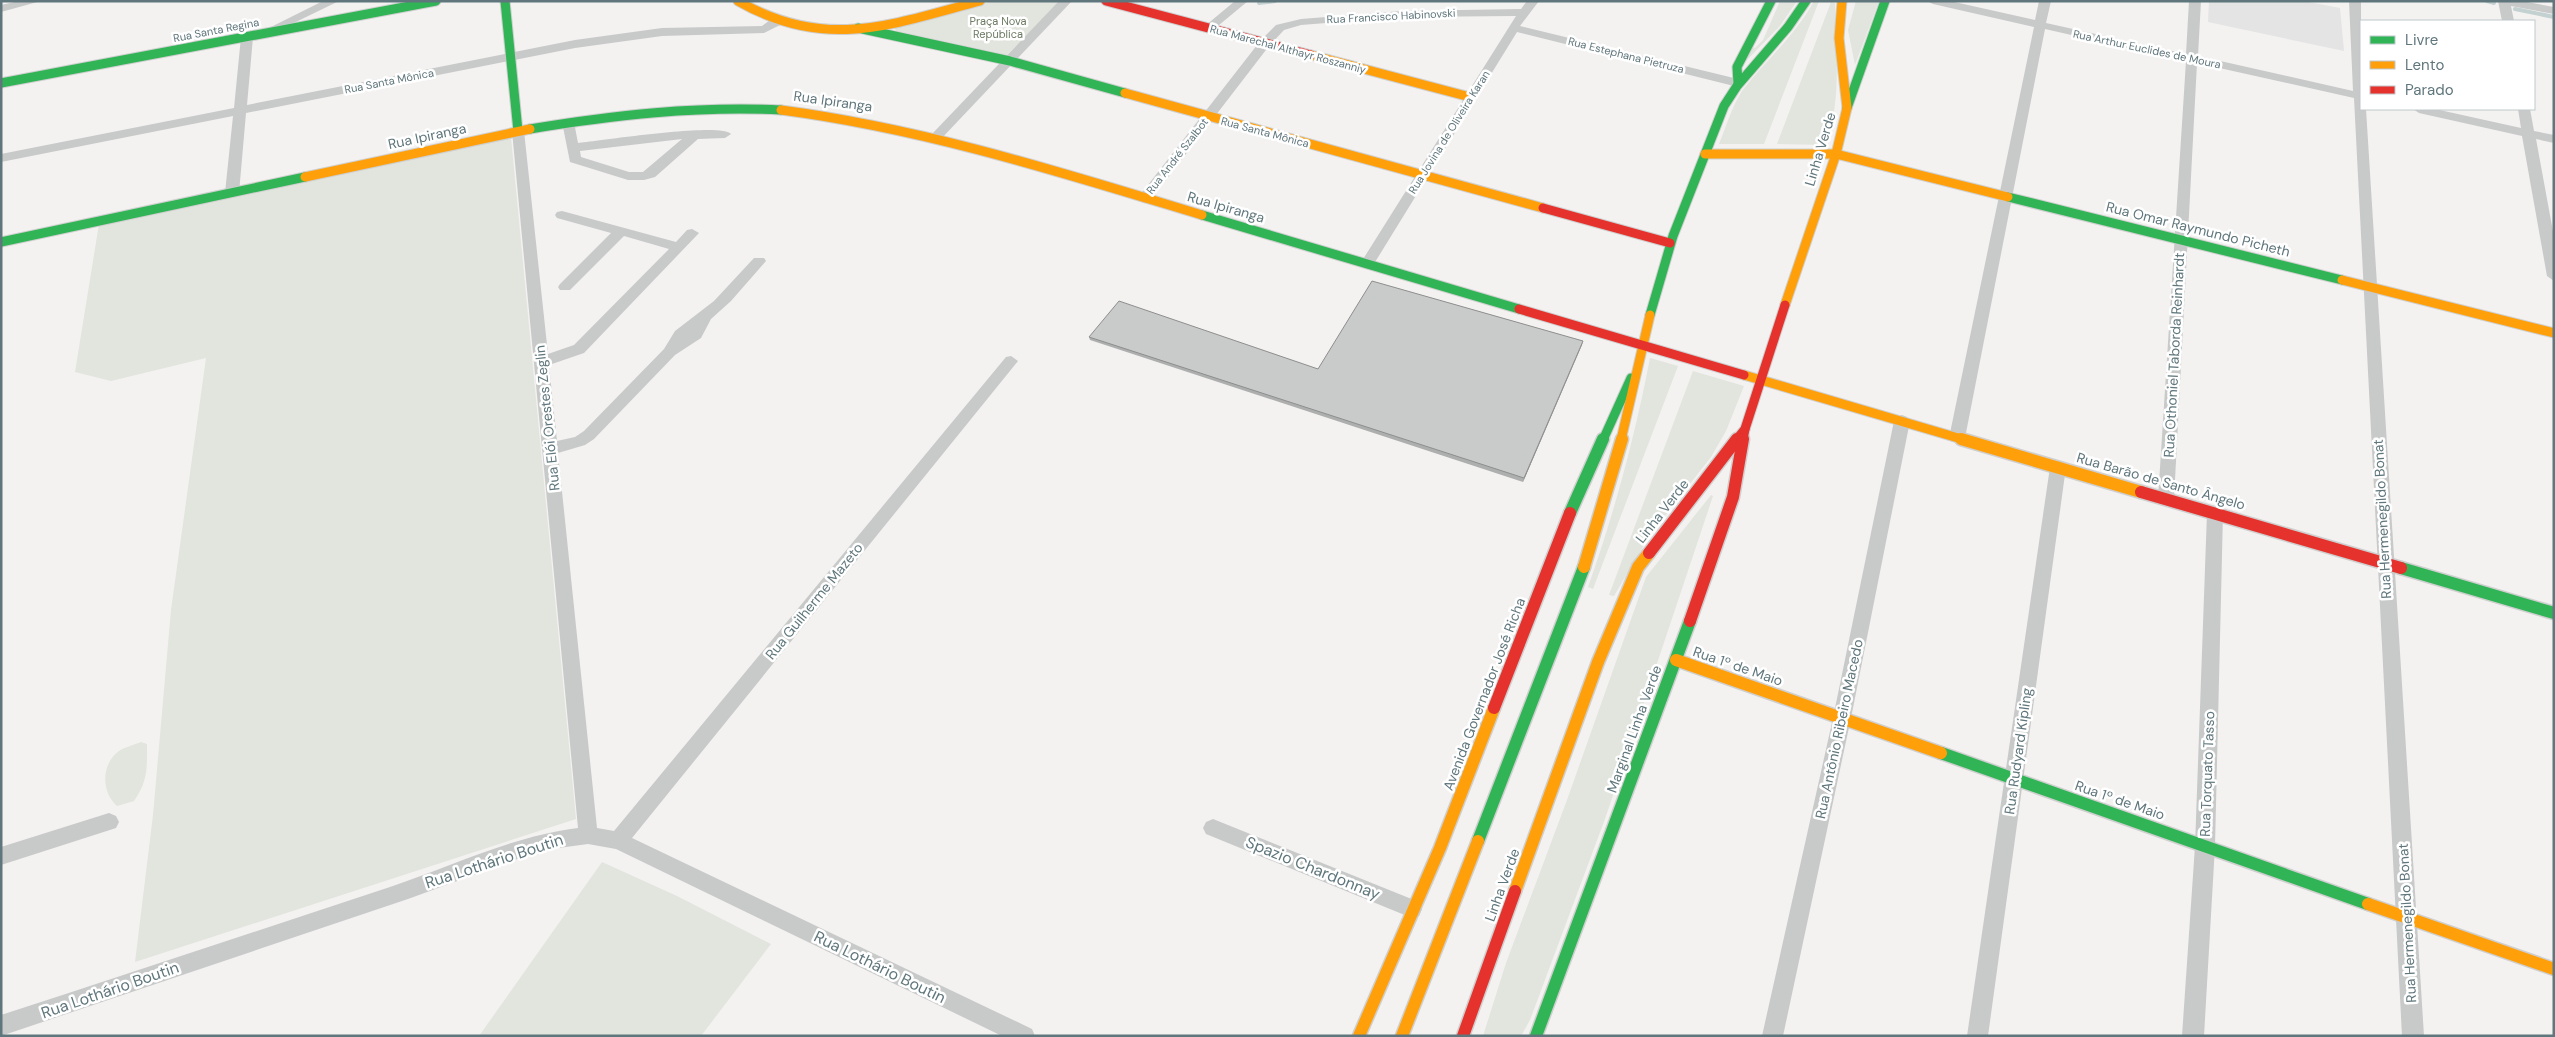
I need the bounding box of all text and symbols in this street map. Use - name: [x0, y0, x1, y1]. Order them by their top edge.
- street label: Rua Francisco Habinovski: [1326, 6, 1456, 26]
- park label: Praça Nova República: [970, 14, 1027, 41]
- street label: Rua Santa Regina: [172, 15, 260, 45]
- legend: [2360, 20, 2535, 110]
- street label: Rua Marechal Althayr Roszanniy: [1208, 21, 1368, 77]
- street label: Rua Arthur Euclides de Moura: [2072, 26, 2222, 72]
- text: Livre: [2405, 30, 2438, 50]
- street label: Rua Estephana Pietruza: [1567, 34, 1685, 76]
- text: Lento: [2405, 55, 2444, 75]
- street label: Rua Santa Mônica: [343, 65, 435, 97]
- street label: Rua Jovina de Oliveira Karan: [1405, 68, 1493, 196]
- text: Parado: [2405, 80, 2454, 100]
- street label: Rua Ipiranga: [792, 87, 874, 115]
- street label: Linha Verde: [1800, 110, 1840, 188]
- street label: Rua Santa Mônica: [1219, 114, 1311, 150]
- street label: Rua André Szalbot: [1143, 115, 1211, 197]
- street label: Rua Ipiranga: [386, 119, 468, 153]
- street label: Rua Ipiranga: [1185, 187, 1267, 227]
- street label: Rua Omar Raymundo Picheth: [2104, 197, 2292, 261]
- street label: Rua Othoniel Taborda Reinhardt: [2160, 252, 2188, 458]
- street label: Rua Elói Orestes Zeglin: [530, 344, 564, 492]
- street label: Rua Hermenegildo Bonat: [2369, 439, 2395, 599]
- street label: Rua Barão de Santo Ângelo: [2075, 448, 2247, 514]
- street label: Linha Verde: [1631, 475, 1693, 547]
- street label: Rua Guilherme Mazeto: [761, 539, 867, 663]
- street label: Avenida Governador José Richa: [1439, 595, 1529, 793]
- street label: Rua Antônio Ribeiro Macedo: [1811, 638, 1867, 820]
- street label: Rua 1º de Maio: [1691, 642, 1785, 690]
- street label: Marginal Linha Verde: [1603, 663, 1665, 795]
- street label: Rua Rudyard Kipling: [2000, 686, 2036, 816]
- street label: Rua Torquato Tasso: [2196, 711, 2218, 837]
- street label: Rua 1º de Maio: [2073, 776, 2167, 824]
- street label: Rua Lothário Boutin: [422, 829, 566, 893]
- street label: Spazio Chardonnay: [1243, 831, 1383, 905]
- street label: Rua Hermenegildo Bonat: [2394, 843, 2420, 1003]
- street label: Linha Verde: [1481, 846, 1524, 924]
- street label: Rua Lothário Boutin: [811, 926, 949, 1008]
- street label: Rua Lothário Boutin: [38, 957, 182, 1023]

